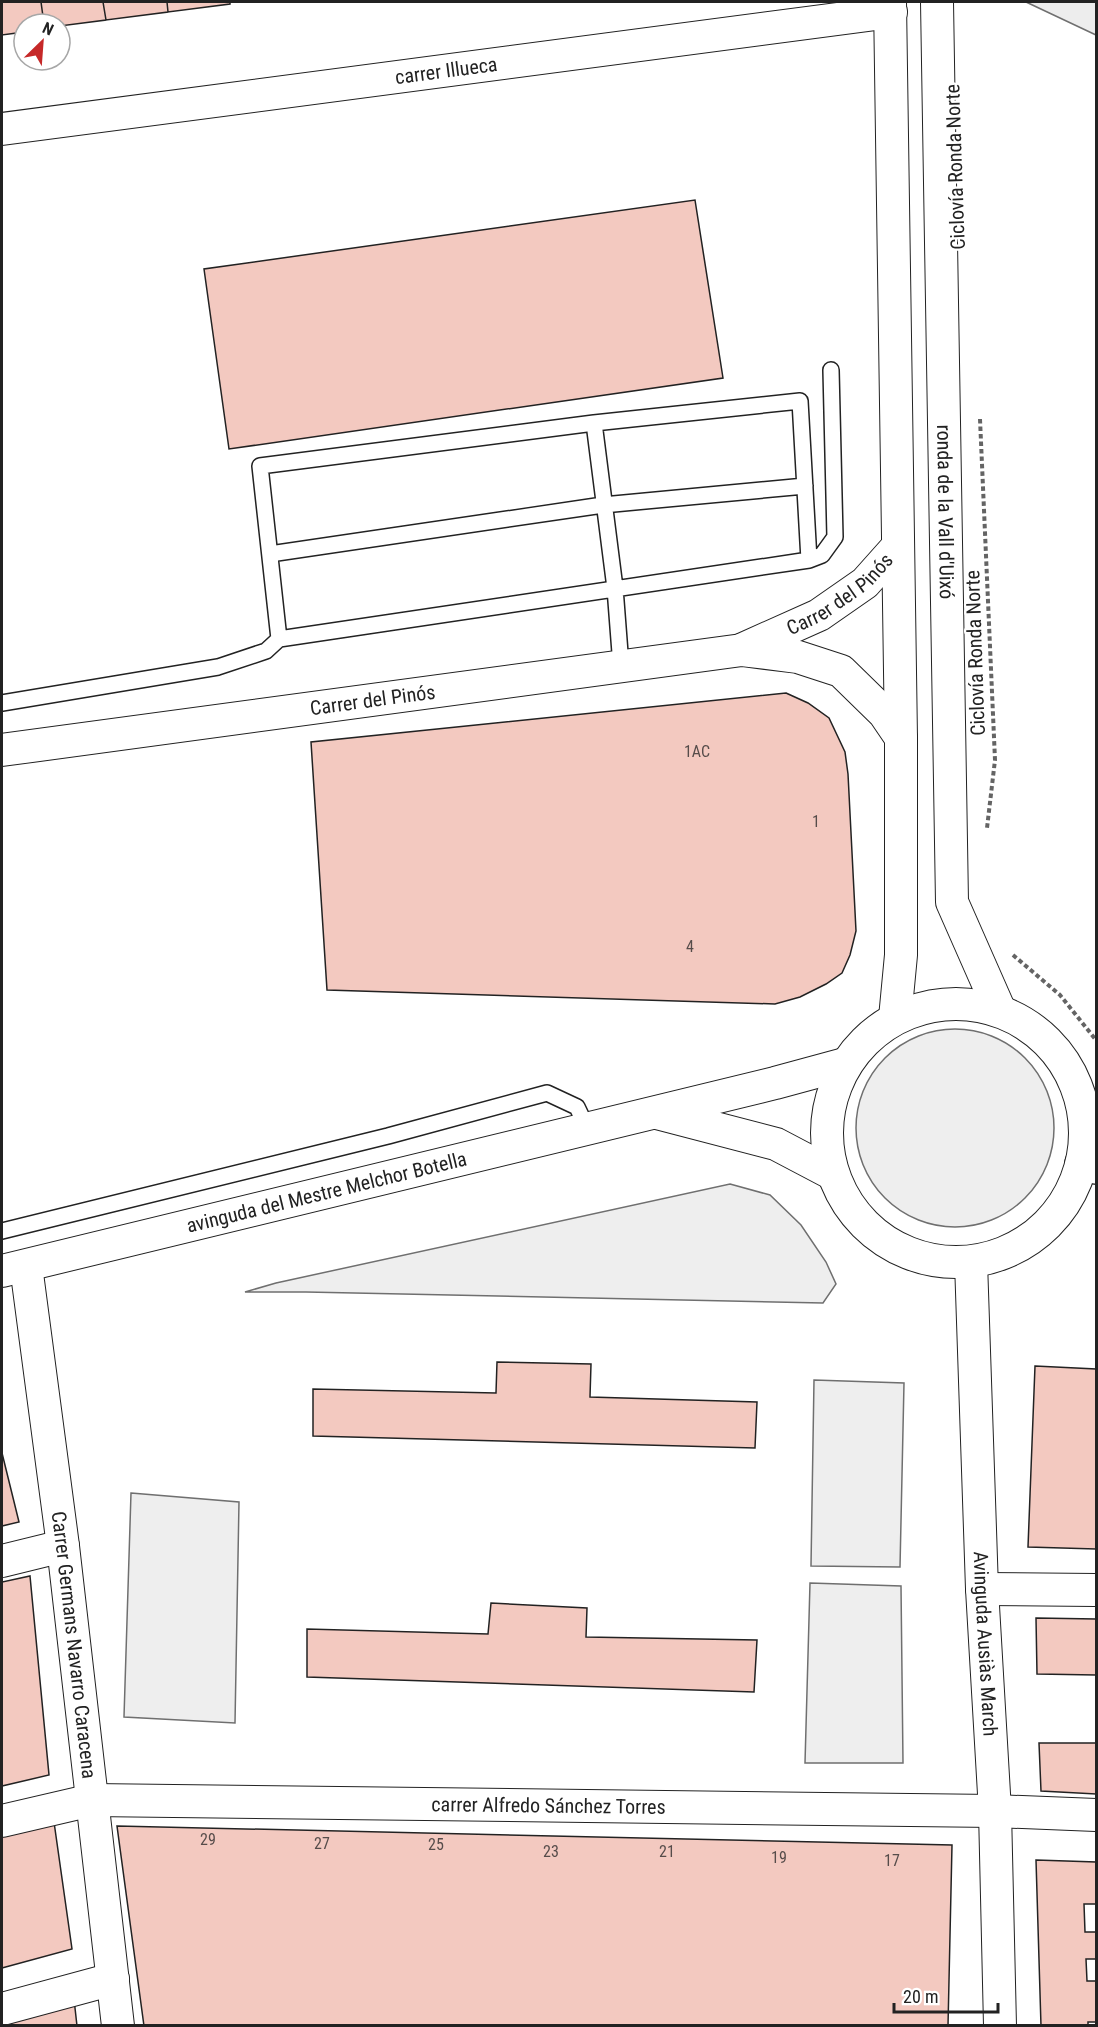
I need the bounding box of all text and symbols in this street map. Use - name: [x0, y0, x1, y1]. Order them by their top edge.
- north arrow: [12, 12, 72, 72]
- text: N: [40, 18, 57, 40]
- street label: carrer Illueca: [394, 52, 499, 89]
- street label: Ciclovía Ronda Norte: [940, 84, 970, 250]
- street label: ronda de la Vall d'Uixó: [932, 425, 959, 599]
- street label: Carrer del Pinós: [783, 548, 898, 640]
- street label: Ciclovía Ronda Norte: [960, 570, 990, 736]
- street label: Carrer del Pinós: [309, 680, 437, 720]
- house number: 1AC: [684, 742, 710, 761]
- house number: 1: [812, 812, 820, 831]
- house number: 4: [686, 937, 694, 956]
- street label: avinguda del Mestre Melchor Botella: [184, 1146, 469, 1238]
- street label: Carrer Germans Navarro Caracena: [47, 1510, 102, 1780]
- street label: Avinguda Ausiàs March: [969, 1551, 1003, 1737]
- street label: carrer Alfredo Sánchez Torres: [431, 1792, 666, 1819]
- house number: 29: [200, 1830, 216, 1849]
- house number: 27: [314, 1834, 330, 1853]
- house number: 25: [428, 1835, 444, 1854]
- house number: 23: [543, 1842, 559, 1861]
- house number: 21: [659, 1842, 675, 1861]
- house number: 19: [771, 1848, 787, 1867]
- house number: 17: [884, 1851, 900, 1870]
- scale bar: [894, 1976, 998, 2014]
- text: 20 m: [903, 1986, 938, 2007]

